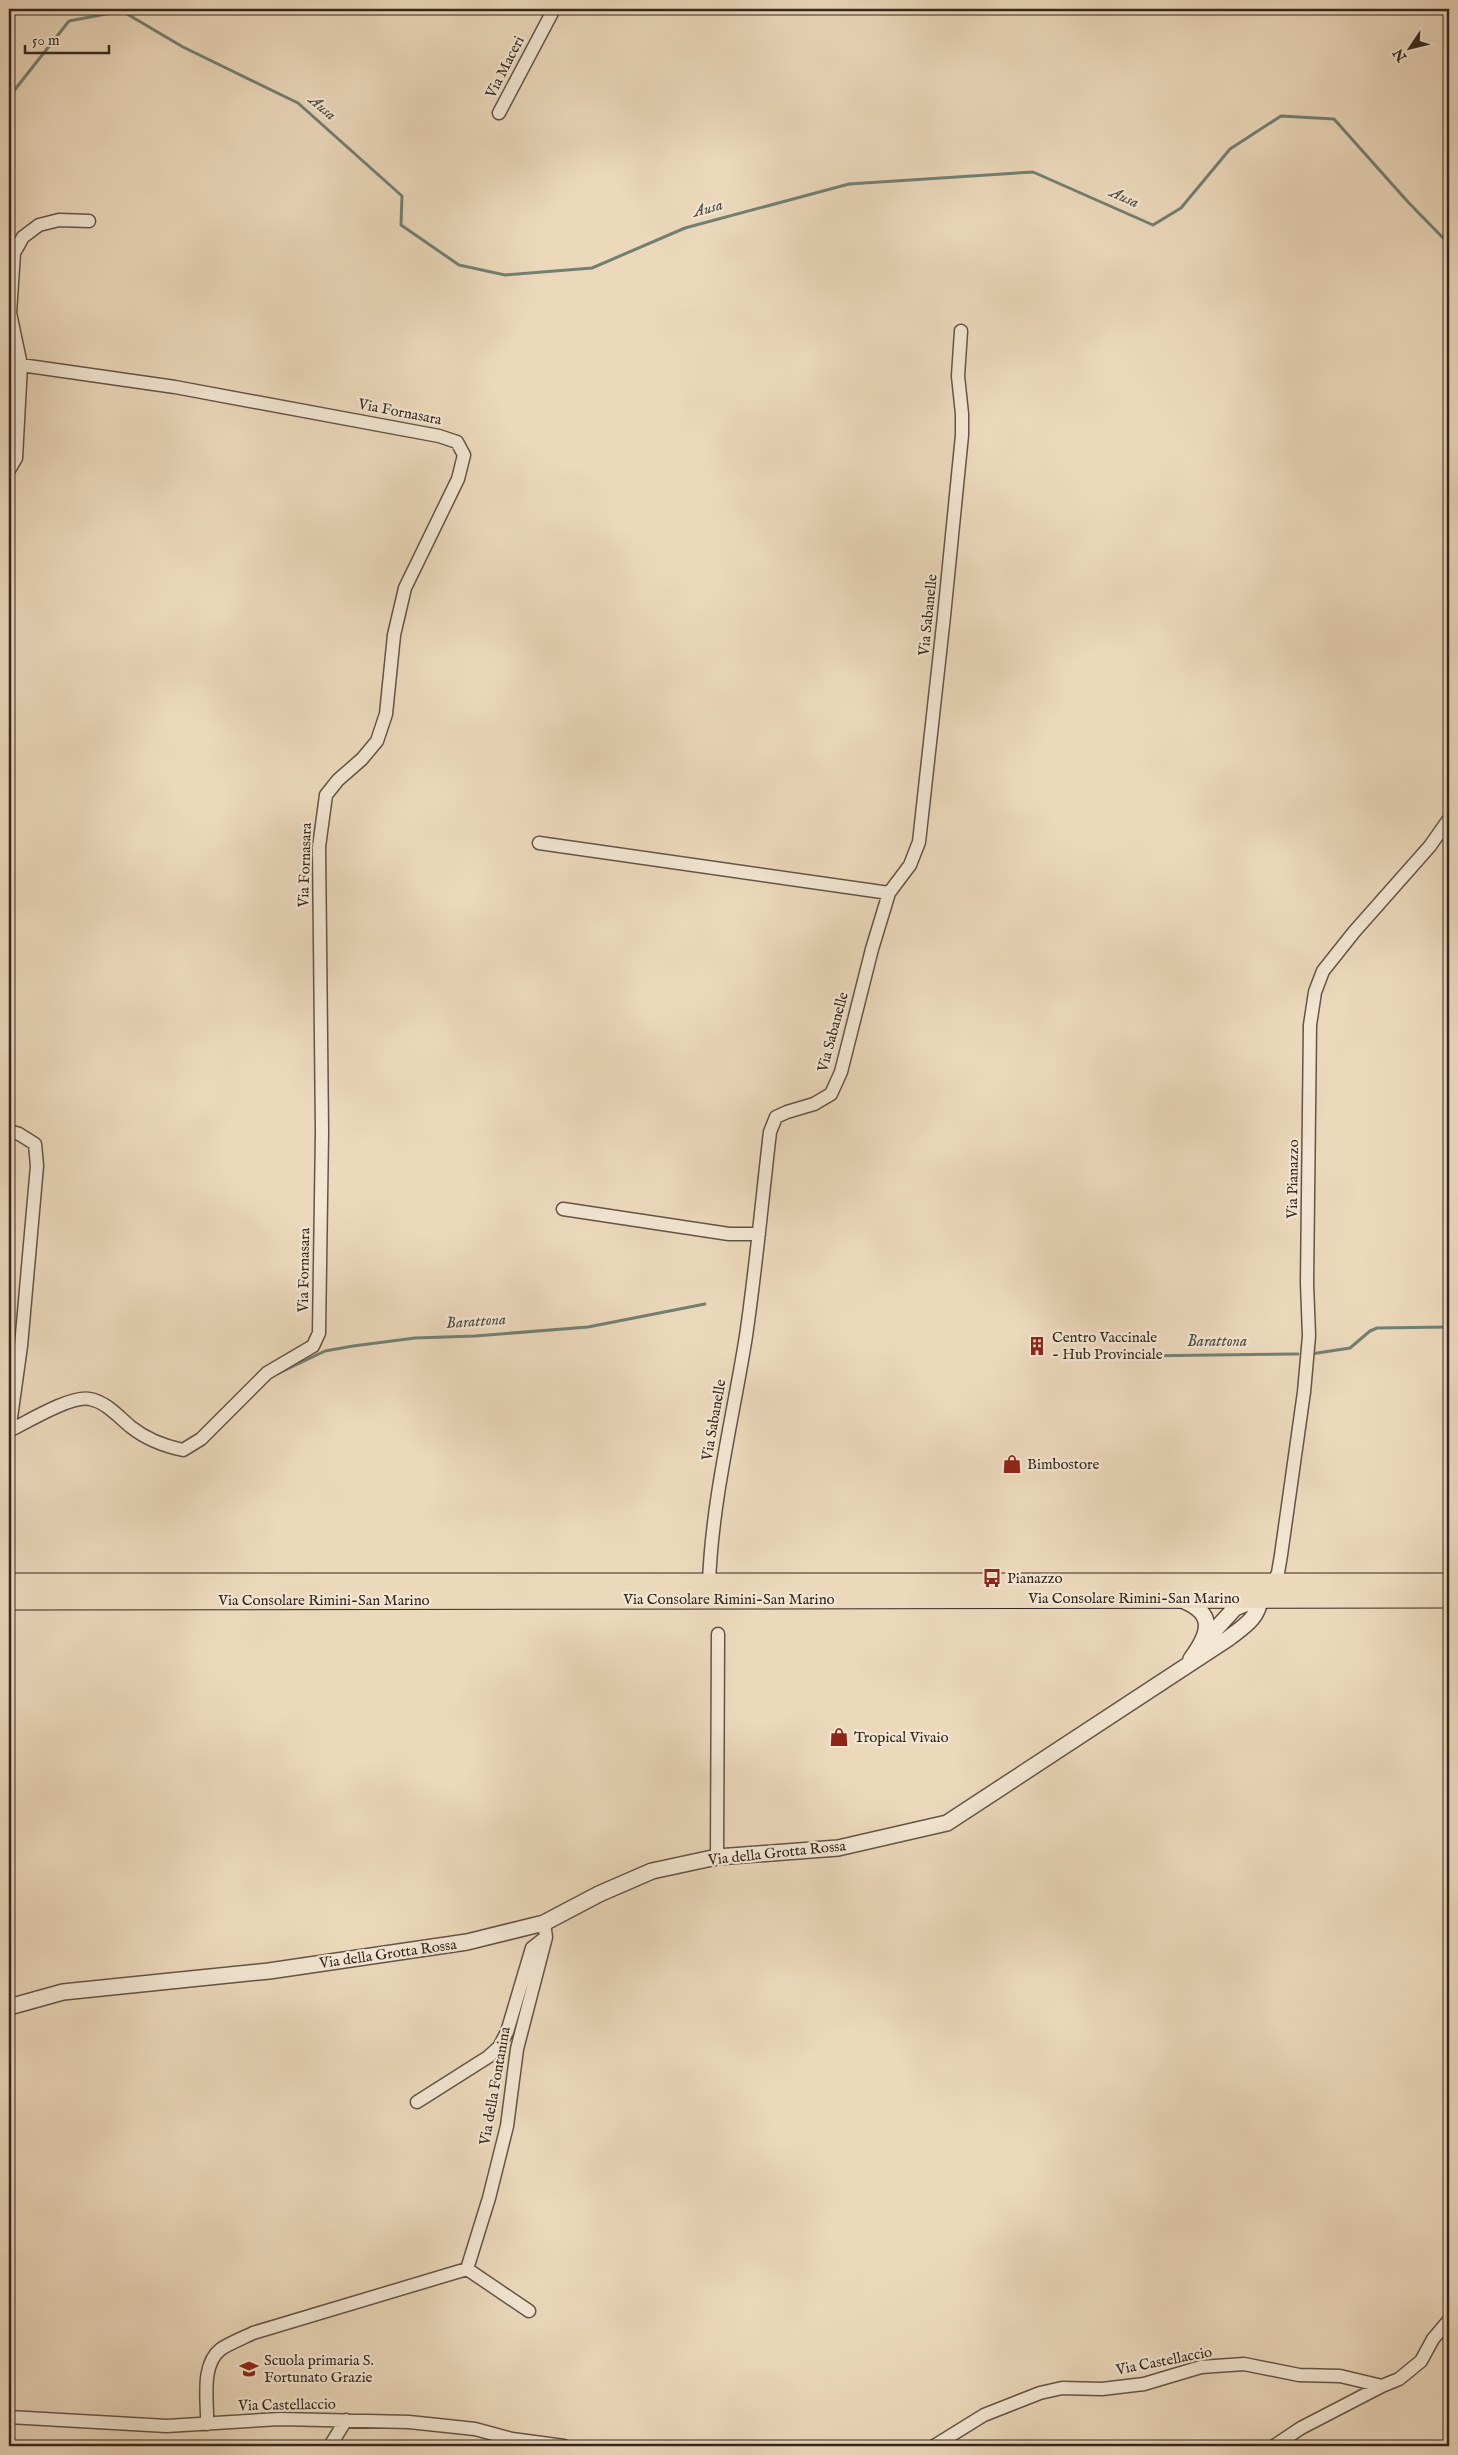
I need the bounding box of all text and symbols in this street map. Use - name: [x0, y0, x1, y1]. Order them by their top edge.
- scale bar: [25, 22, 109, 54]
- north arrow: [1386, 22, 1436, 72]
- text: 50 m: [32, 31, 60, 50]
- street label: Via Maceri: [481, 33, 529, 102]
- text: N: [1389, 45, 1412, 66]
- water label: Ausa: [303, 89, 340, 125]
- water label: Ausa: [1104, 182, 1142, 213]
- water label: Ausa: [689, 195, 725, 223]
- street label: Via Fornasara: [356, 394, 444, 430]
- street label: Via Sabanelle: [914, 573, 942, 658]
- street label: Via Fornasara: [294, 822, 316, 909]
- street label: Via Sabanelle: [813, 990, 853, 1075]
- street label: Via Pianazzo: [1283, 1139, 1303, 1220]
- street label: Via Fornasara: [294, 1227, 314, 1314]
- water label: Barattona: [445, 1310, 507, 1334]
- place label: Centro Vaccinale - Hub Provinciale: [1052, 1328, 1163, 1364]
- water label: Barattona: [1187, 1332, 1247, 1352]
- building icon: Centro Vaccinale - Hub Provinciale: [1026, 1335, 1048, 1357]
- street label: Via Sabanelle: [697, 1378, 731, 1463]
- shop icon: Bimbostore: [1001, 1453, 1023, 1475]
- place label: Bimbostore: [1027, 1455, 1100, 1474]
- bus stop icon: Pianazzo: [981, 1567, 1003, 1589]
- place label: Pianazzo: [1007, 1569, 1063, 1588]
- street label: Via Consolare Rimini-San Marino: [1027, 1589, 1240, 1608]
- street label: Via Consolare Rimini-San Marino: [622, 1590, 835, 1609]
- street label: Via Consolare Rimini-San Marino: [217, 1591, 430, 1610]
- shop icon: Tropical Vivaio: [828, 1726, 850, 1748]
- place label: Tropical Vivaio: [854, 1728, 949, 1747]
- street label: Via della Grotta Rossa: [706, 1836, 847, 1870]
- street label: Via della Grotta Rossa: [317, 1935, 458, 1973]
- street label: Via della Fontanina: [475, 2025, 515, 2148]
- street label: Via Castellaccio: [1113, 2342, 1214, 2380]
- place label: Scuola primaria S. Fortunato Grazie: [264, 2351, 374, 2387]
- school or university icon: Scuola primaria S. Fortunato Grazie: [238, 2358, 260, 2380]
- street label: Via Castellaccio: [237, 2395, 336, 2415]

